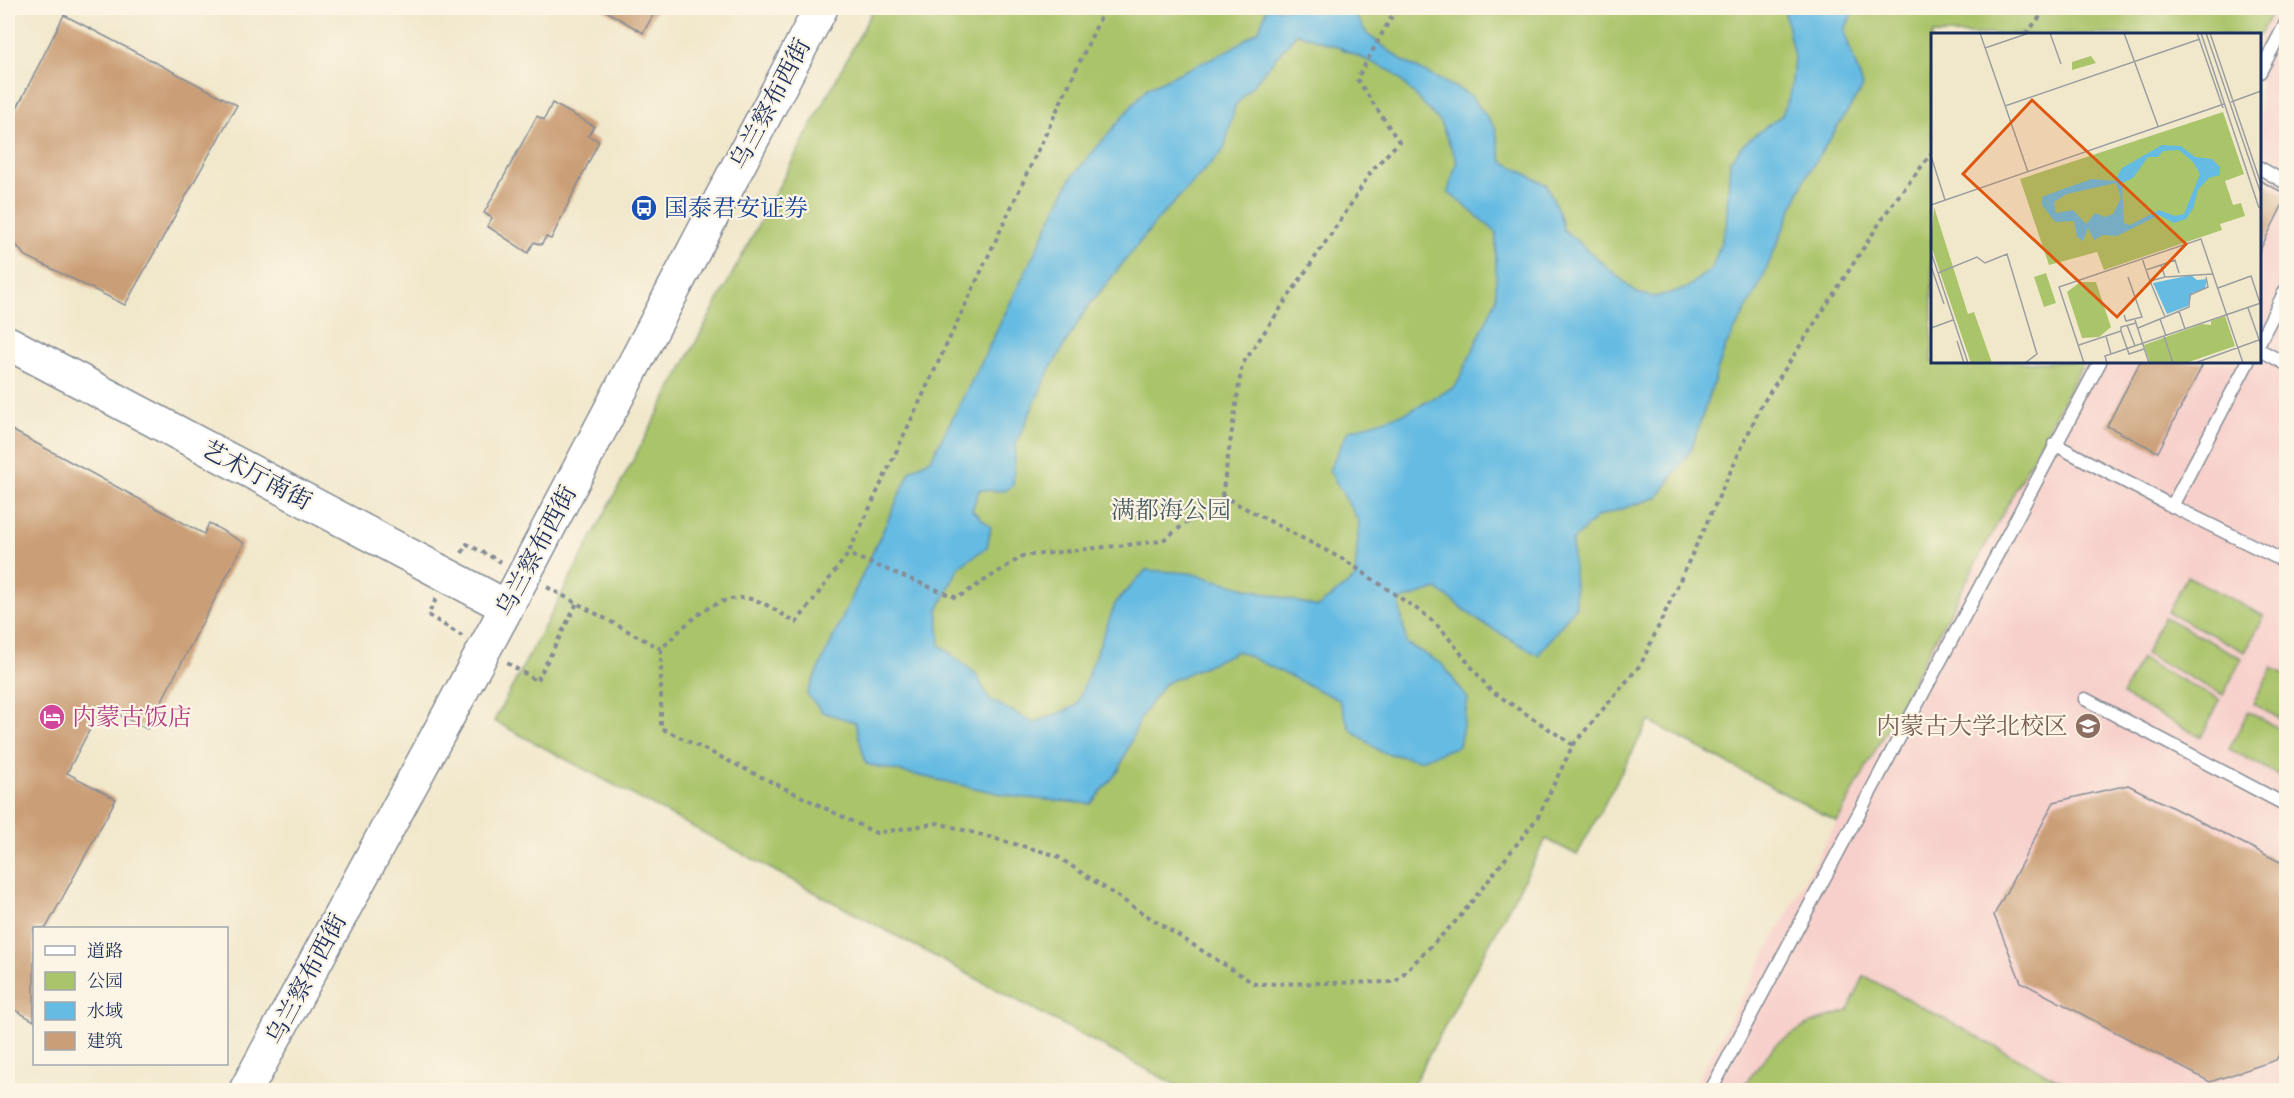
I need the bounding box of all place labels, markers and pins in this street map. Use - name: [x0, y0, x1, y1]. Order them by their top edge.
- bus stop icon: 国泰君安证券: [629, 193, 659, 223]
- place label: 国泰君安证券: [664, 193, 808, 227]
- hotel icon: 内蒙古饭店: [37, 702, 67, 732]
- place label: 内蒙古饭店: [72, 702, 192, 736]
- place label: 内蒙古大学北校区: [1876, 711, 2068, 745]
- school or university icon: 内蒙古大学北校区: [2073, 711, 2103, 741]

